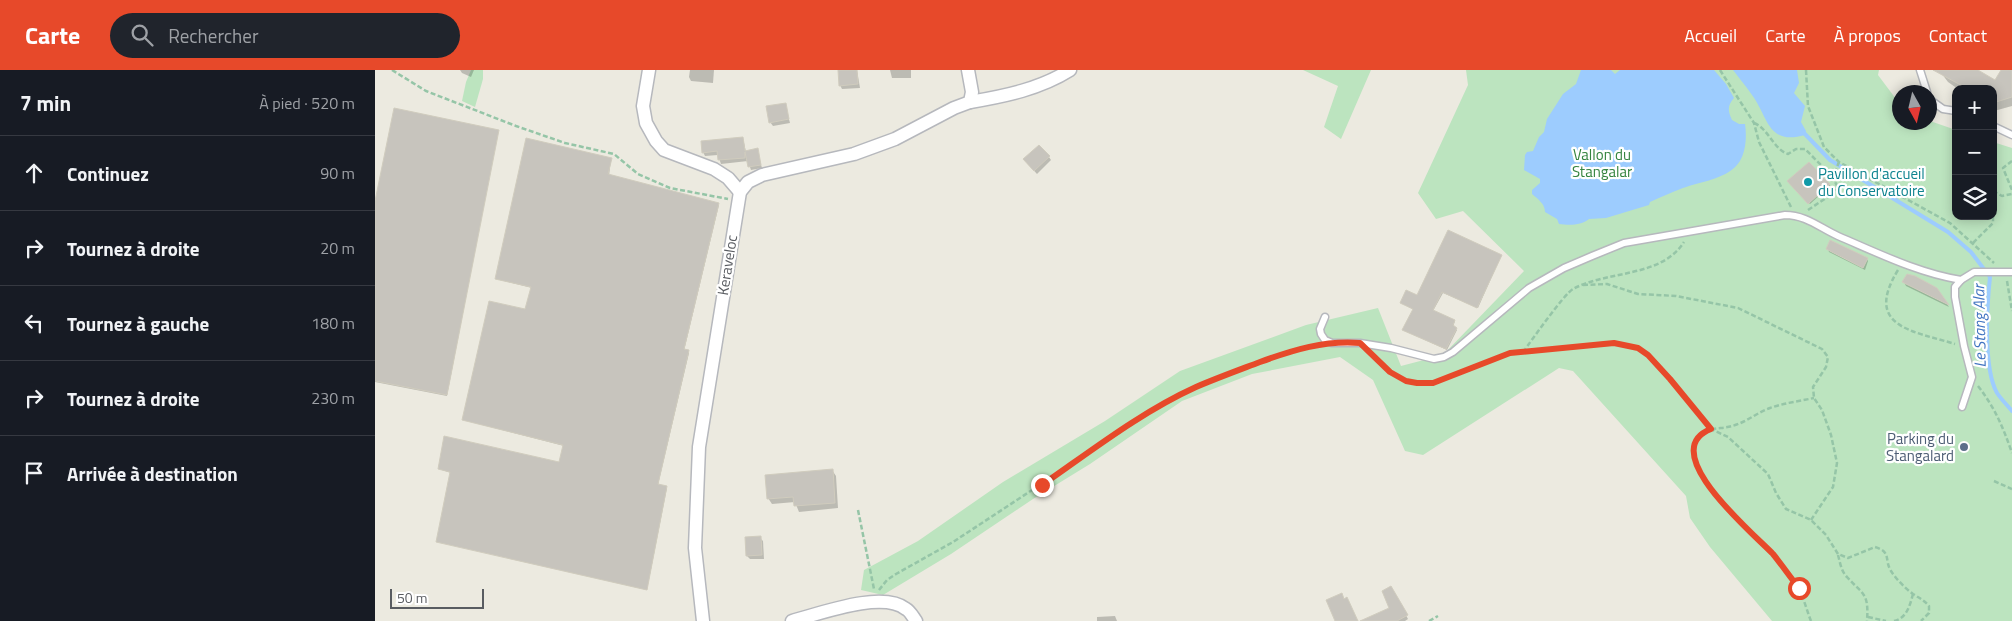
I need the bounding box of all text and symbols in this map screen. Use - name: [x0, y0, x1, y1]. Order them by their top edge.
- search box: [110, 13, 460, 58]
- text: Carte: [25, 17, 80, 53]
- icon: search: [128, 21, 156, 49]
- text: Rechercher: [168, 21, 258, 50]
- text: Accueil: [1684, 22, 1737, 49]
- text: Carte: [1765, 22, 1806, 49]
- text: À propos: [1834, 22, 1901, 49]
- text: Contact: [1929, 22, 1987, 49]
- north arrow: [1892, 85, 1937, 130]
- map controls: [1952, 85, 1997, 220]
- button: +: [1952, 85, 1997, 130]
- text: 7 min: [20, 87, 71, 119]
- text: À pied · 520 m: [259, 91, 355, 115]
- button: −: [1952, 130, 1997, 175]
- park label: Vallon du Stangalar: [1572, 143, 1632, 183]
- icon: ahead: [20, 159, 48, 187]
- text: Continuez: [67, 159, 149, 188]
- text: 90 m: [320, 161, 355, 185]
- place label: Pavillon d'accueil du Conservatoire: [1818, 162, 1925, 202]
- button: layers: [1952, 175, 1997, 220]
- marker: Pavillon d'accueil du Conservatoire: [1802, 176, 1814, 188]
- street label: Keraveloc: [711, 233, 743, 297]
- icon: right: [20, 234, 48, 262]
- text: Tournez à droite: [67, 234, 199, 263]
- text: 20 m: [320, 236, 355, 260]
- water label: Le Stang Alar: [1966, 282, 1992, 368]
- icon: left: [20, 309, 48, 337]
- text: Tournez à gauche: [67, 309, 209, 338]
- text: 180 m: [311, 311, 355, 335]
- icon: right: [20, 384, 48, 412]
- text: Tournez à droite: [67, 384, 199, 413]
- text: 230 m: [311, 386, 355, 410]
- place label: Parking du Stangalard: [1886, 427, 1954, 467]
- marker: Parking du Stangalard: [1958, 441, 1970, 453]
- icon: arrive: [20, 459, 48, 487]
- text: Arrivée à destination: [67, 459, 238, 488]
- route end: [1031, 474, 1054, 497]
- route start: [1788, 577, 1811, 600]
- scale bar: [390, 586, 484, 609]
- text: 50 m: [397, 587, 427, 608]

